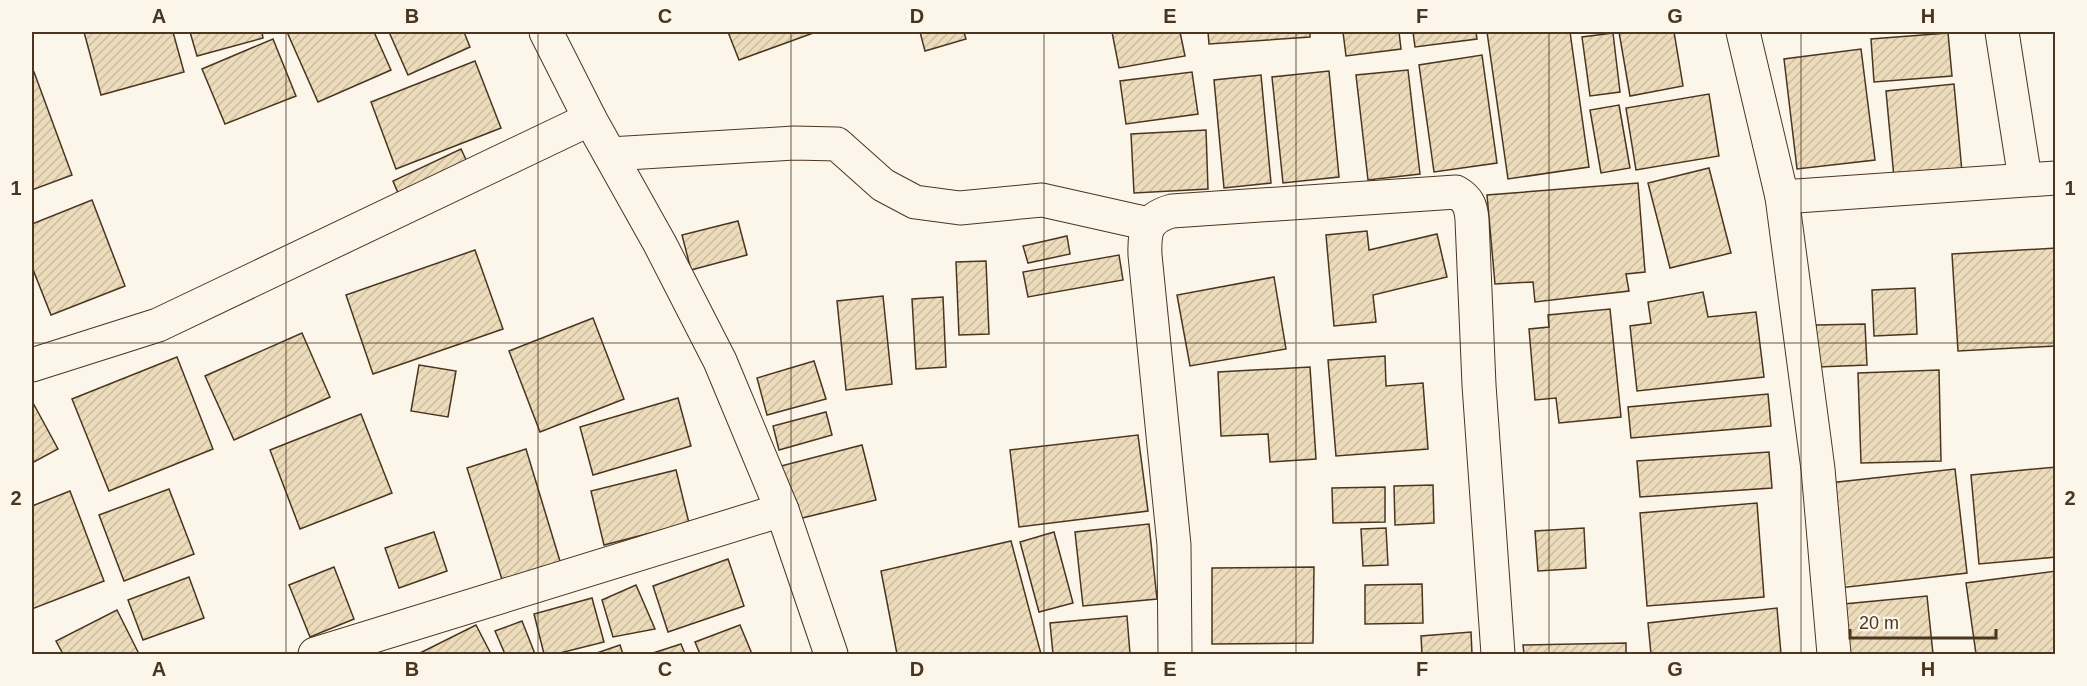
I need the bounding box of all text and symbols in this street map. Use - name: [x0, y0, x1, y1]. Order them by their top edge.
- text: A: [152, 5, 166, 27]
- text: B: [405, 5, 419, 27]
- text: C: [658, 5, 672, 27]
- text: D: [910, 5, 924, 27]
- text: E: [1163, 5, 1177, 27]
- text: F: [1416, 5, 1428, 27]
- text: G: [1667, 5, 1683, 27]
- text: H: [1921, 5, 1935, 27]
- text: 1: [10, 177, 22, 199]
- text: 1: [2064, 177, 2076, 199]
- text: 2: [10, 487, 22, 509]
- text: 2: [2064, 487, 2076, 509]
- scale bar: [1850, 602, 1996, 640]
- text: 20 m: [1859, 613, 1899, 633]
- text: A: [152, 658, 166, 680]
- text: B: [405, 658, 419, 680]
- text: C: [658, 658, 672, 680]
- text: D: [910, 658, 924, 680]
- text: E: [1163, 658, 1177, 680]
- text: F: [1416, 658, 1428, 680]
- text: G: [1667, 658, 1683, 680]
- text: H: [1921, 658, 1935, 680]

